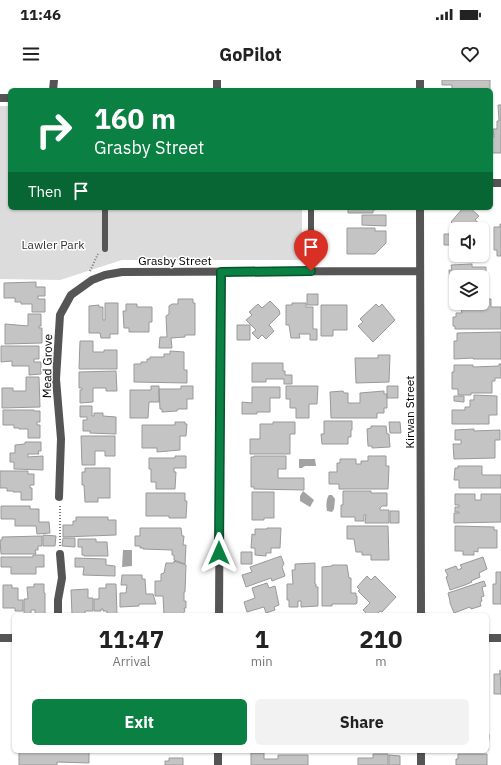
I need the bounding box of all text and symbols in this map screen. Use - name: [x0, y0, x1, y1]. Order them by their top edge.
- text: 11:46: [20, 5, 61, 24]
- icon: menu: [20, 43, 42, 65]
- text: GoPilot: [219, 43, 282, 66]
- icon: heart: [459, 43, 481, 65]
- text: 160 m: [94, 100, 176, 137]
- icon: right: [28, 104, 80, 156]
- text: Grasby Street: [94, 136, 204, 159]
- icon: arrive: [70, 180, 92, 202]
- text: Then: [28, 182, 62, 201]
- map controls: [449, 222, 489, 310]
- button: sound: [449, 222, 489, 262]
- pin: [294, 230, 328, 271]
- icon: arrive: [300, 236, 322, 258]
- park label: Lawler Park: [22, 237, 85, 252]
- street label: Grasby Street: [138, 253, 212, 268]
- button: layers: [449, 270, 489, 310]
- street label: Mead Grove: [39, 333, 55, 398]
- street label: Kirwan Street: [402, 375, 417, 449]
- position arrow: [198, 532, 240, 574]
- text: 11:47: [99, 623, 164, 655]
- text: 1: [254, 623, 269, 655]
- text: 210: [359, 623, 402, 655]
- text: Arrival: [112, 653, 150, 670]
- text: min: [251, 653, 273, 670]
- text: m: [375, 653, 386, 670]
- button: Exit: [32, 699, 247, 745]
- button: Share: [255, 699, 469, 745]

